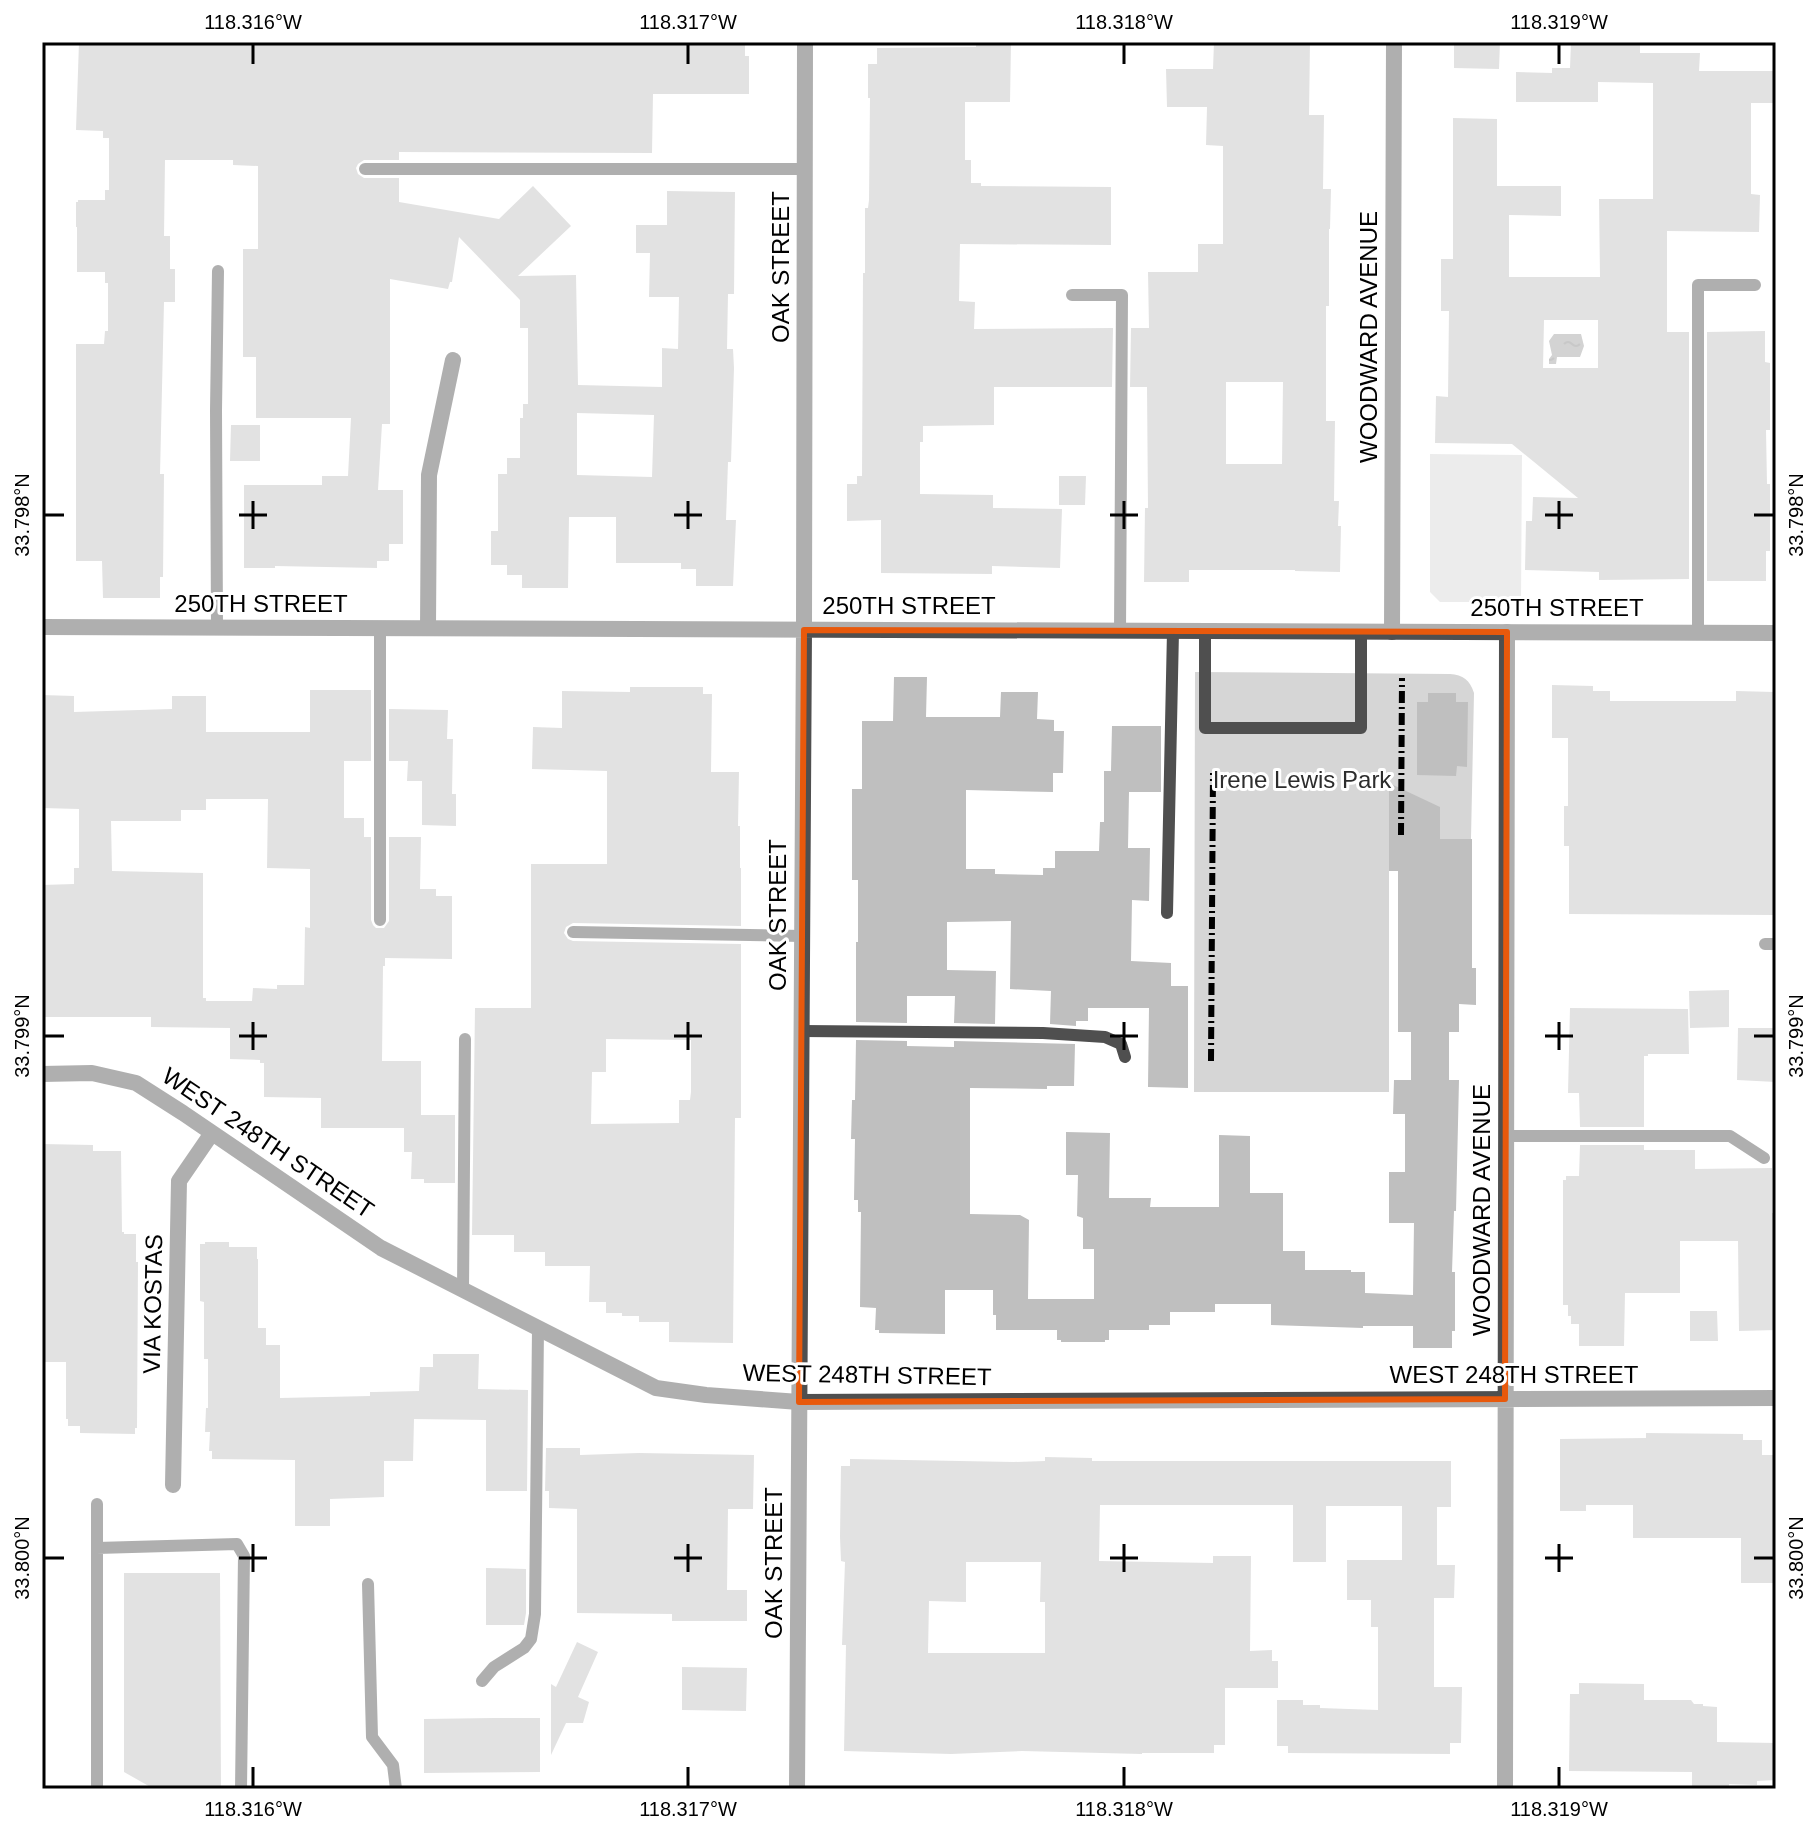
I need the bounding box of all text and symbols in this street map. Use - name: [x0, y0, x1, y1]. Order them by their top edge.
- text: 118.316°W: [204, 11, 302, 33]
- text: 118.317°W: [639, 11, 737, 33]
- text: 118.318°W: [1075, 11, 1173, 33]
- text: 118.319°W: [1510, 11, 1608, 33]
- street label: OAK STREET: [767, 191, 794, 343]
- street label: WOODWARD AVENUE: [1355, 211, 1382, 463]
- text: 33.798°N: [11, 473, 33, 557]
- text: 33.798°N: [1785, 473, 1807, 557]
- street label: 250TH STREET: [174, 590, 348, 617]
- street label: 250TH STREET: [822, 592, 996, 619]
- street label: 250TH STREET: [1470, 594, 1644, 621]
- park label: Irene Lewis Park: [1213, 766, 1392, 793]
- street label: OAK STREET: [764, 839, 791, 991]
- text: 33.799°N: [11, 994, 33, 1078]
- text: 33.799°N: [1785, 994, 1807, 1078]
- street label: WEST 248TH STREET: [158, 1062, 379, 1224]
- street label: WOODWARD AVENUE: [1468, 1084, 1495, 1336]
- street label: VIA KOSTAS: [138, 1234, 167, 1374]
- street label: WEST 248TH STREET: [742, 1359, 992, 1390]
- street label: WEST 248TH STREET: [1390, 1361, 1639, 1388]
- street label: OAK STREET: [760, 1487, 787, 1639]
- text: 33.800°N: [11, 1516, 33, 1600]
- text: 33.800°N: [1785, 1516, 1807, 1600]
- text: 118.316°W: [204, 1798, 302, 1820]
- text: 118.317°W: [639, 1798, 737, 1820]
- text: 118.318°W: [1075, 1798, 1173, 1820]
- text: 118.319°W: [1510, 1798, 1608, 1820]

